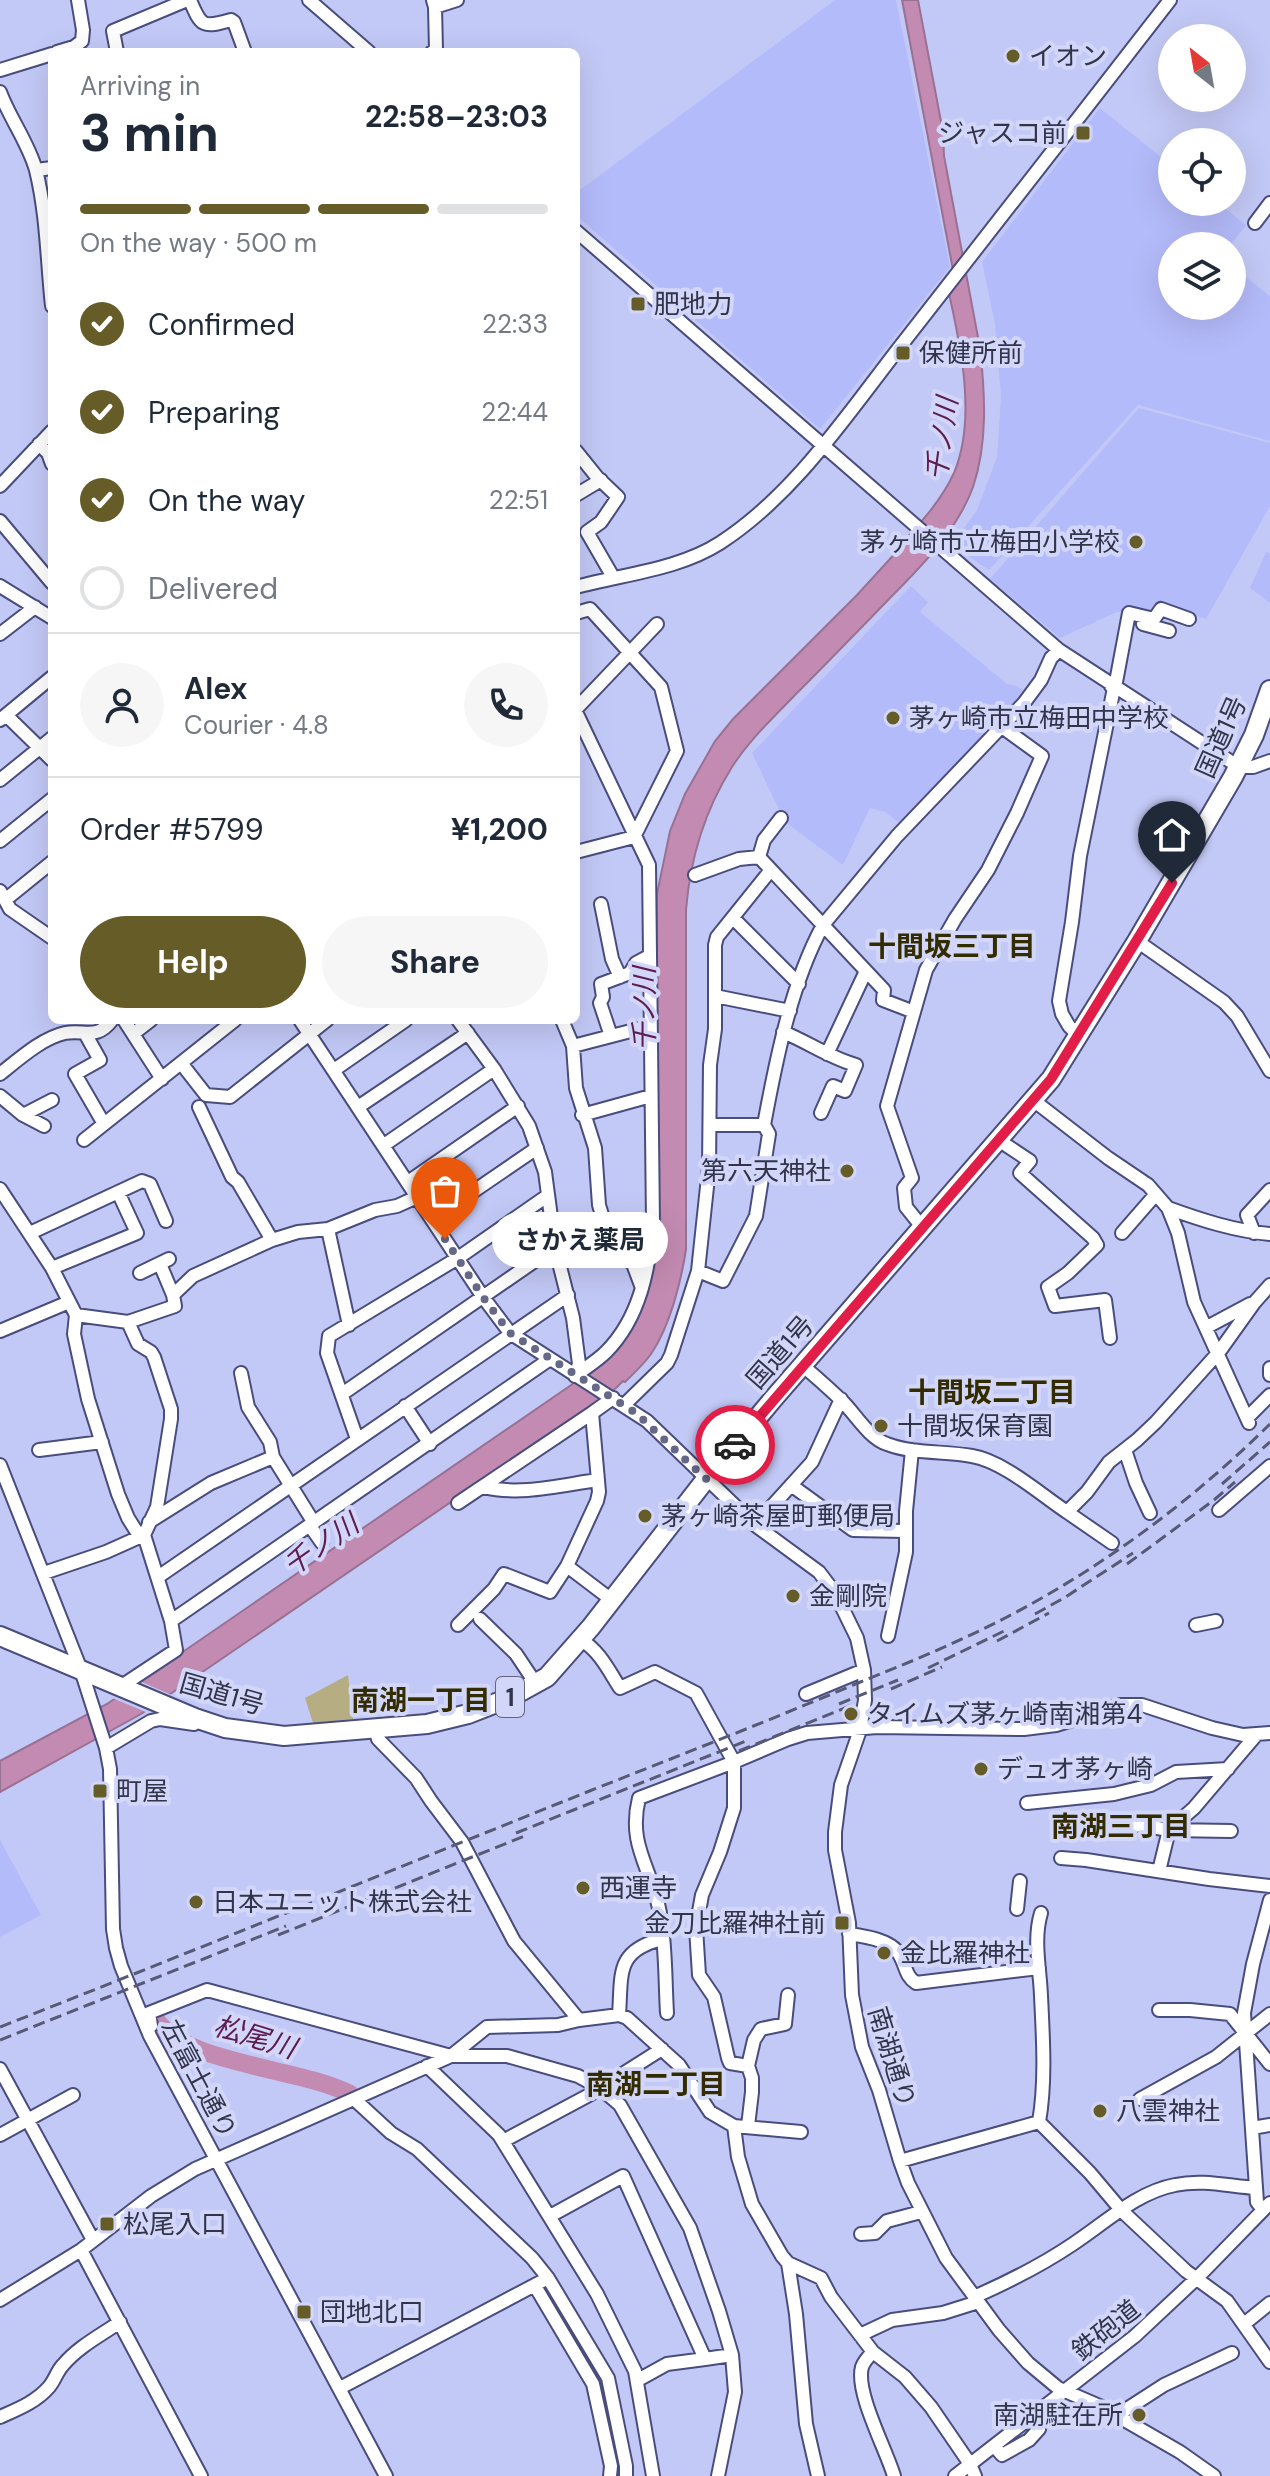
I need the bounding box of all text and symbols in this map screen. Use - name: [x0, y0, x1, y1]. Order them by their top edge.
- north arrow: [1158, 24, 1246, 112]
- map controls: [1158, 24, 1246, 320]
- place label: イオン: [1029, 39, 1107, 73]
- marker: イオン: [1004, 47, 1022, 65]
- text: Arriving in: [80, 69, 200, 103]
- text: 22:58–23:03: [365, 97, 548, 136]
- text: 3 min: [80, 99, 219, 167]
- place label: ジャスコ前: [938, 116, 1067, 150]
- marker: ジャスコ前: [1074, 124, 1092, 142]
- button: locate: [1158, 128, 1246, 216]
- text: On the way · 500 m: [80, 226, 317, 260]
- button: layers: [1158, 232, 1246, 320]
- place label: 肥地力: [654, 287, 732, 321]
- marker: 肥地力: [629, 295, 647, 313]
- icon: check: [80, 302, 124, 346]
- text: Confirmed: [148, 305, 295, 344]
- text: 22:33: [482, 307, 548, 341]
- place label: 保健所前: [919, 336, 1023, 370]
- marker: 保健所前: [894, 344, 912, 362]
- icon: check: [80, 390, 124, 434]
- water label: 千ノ川: [918, 392, 967, 483]
- text: Preparing: [148, 393, 280, 432]
- text: 22:44: [481, 395, 548, 429]
- icon: check: [80, 478, 124, 522]
- text: On the way: [148, 481, 305, 520]
- text: 22:51: [489, 483, 548, 517]
- place label: 茅ヶ崎市立梅田小学校: [860, 525, 1120, 559]
- marker: 茅ヶ崎市立梅田小学校: [1127, 533, 1145, 551]
- text: Delivered: [148, 569, 278, 608]
- button: person: [80, 663, 164, 747]
- button: phone: [464, 663, 548, 747]
- text: Alex: [184, 669, 247, 708]
- street label: 国道1号: [1188, 691, 1254, 783]
- place label: 茅ヶ崎市立梅田中学校: [909, 701, 1169, 735]
- text: Courier · 4.8: [184, 708, 329, 742]
- marker: 茅ヶ崎市立梅田中学校: [884, 709, 902, 727]
- pin: [1138, 801, 1206, 883]
- text: Order #5799: [80, 810, 264, 849]
- text: ¥1,200: [451, 810, 548, 849]
- icon: home: [1150, 813, 1194, 857]
- button: Help: [80, 916, 306, 1008]
- button: Share: [322, 916, 548, 1008]
- district label: 十間坂三丁目: [868, 928, 1036, 965]
- water label: 千ノ川: [626, 964, 663, 1051]
- place label: 第六天神社: [701, 1154, 831, 1188]
- pin: [411, 1157, 479, 1239]
- marker: 第六天神社: [838, 1162, 856, 1180]
- icon: bag: [423, 1169, 467, 1213]
- callout: さかえ薬局: [493, 1211, 669, 1267]
- text: さかえ薬局: [515, 1223, 645, 1257]
- street label: 国道1号: [739, 1308, 821, 1396]
- district label: 十間坂二丁目: [908, 1374, 1076, 1411]
- courier: [695, 1405, 775, 1485]
- place label: 十間坂保育園: [897, 1409, 1053, 1443]
- marker: 十間坂保育園: [872, 1417, 890, 1435]
- icon: car: [713, 1423, 757, 1467]
- place label: 茅ヶ崎茶屋町郵便局: [661, 1499, 895, 1533]
- water label: 千ノ川: [276, 1504, 368, 1584]
- marker: 茅ヶ崎茶屋町郵便局: [636, 1507, 654, 1525]
- place label: 金剛院: [809, 1579, 887, 1613]
- marker: 金剛院: [784, 1587, 802, 1605]
- street label: 国道1号: [176, 1666, 268, 1722]
- road number: 1: [496, 1677, 524, 1717]
- district label: 南湖一丁目: [351, 1682, 491, 1719]
- place label: タイムズ茅ヶ崎南湘第4: [867, 1697, 1142, 1731]
- marker: タイムズ茅ヶ崎南湘第4: [842, 1705, 860, 1723]
- place label: デュオ茅ヶ崎: [997, 1752, 1153, 1786]
- marker: デュオ茅ヶ崎: [972, 1760, 990, 1778]
- place label: 町屋: [116, 1774, 168, 1808]
- marker: 町屋: [91, 1782, 109, 1800]
- district label: 南湖三丁目: [1051, 1808, 1191, 1845]
- place label: 西運寺: [599, 1871, 677, 1905]
- marker: 西運寺: [574, 1879, 592, 1897]
- place label: 日本ユニット株式会社: [212, 1885, 472, 1919]
- marker: 日本ユニット株式会社: [187, 1893, 205, 1911]
- place label: 金刀比羅神社前: [644, 1906, 826, 1940]
- marker: 金刀比羅神社前: [833, 1914, 851, 1932]
- place label: 金比羅神社: [900, 1936, 1030, 1970]
- marker: 金比羅神社: [875, 1944, 893, 1962]
- street label: 南湖通り: [861, 2002, 923, 2112]
- water label: 松尾川: [209, 2007, 303, 2068]
- street label: 左富士通り: [153, 2014, 245, 2144]
- district label: 南湖二丁目: [586, 2066, 726, 2103]
- place label: 八雲神社: [1116, 2094, 1220, 2128]
- marker: 八雲神社: [1091, 2102, 1109, 2120]
- place label: 松尾入口: [123, 2207, 227, 2241]
- marker: 松尾入口: [98, 2215, 116, 2233]
- street label: 鉄砲道: [1065, 2292, 1147, 2368]
- place label: 団地北口: [320, 2295, 424, 2329]
- marker: 団地北口: [295, 2303, 313, 2321]
- place label: 南湖駐在所: [993, 2398, 1123, 2432]
- marker: 南湖駐在所: [1130, 2406, 1148, 2424]

